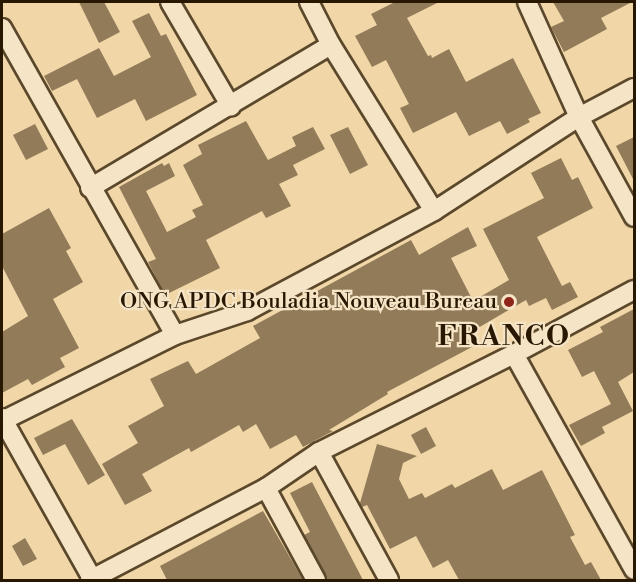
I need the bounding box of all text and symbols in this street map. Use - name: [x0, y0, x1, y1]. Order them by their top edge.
- place label: ONG APDC Bouladia Nouveau Bureau: [120, 289, 497, 315]
- marker: ONG APDC Bouladia Nouveau Bureau: [502, 295, 516, 309]
- district label: FRANCO: [437, 320, 571, 354]

